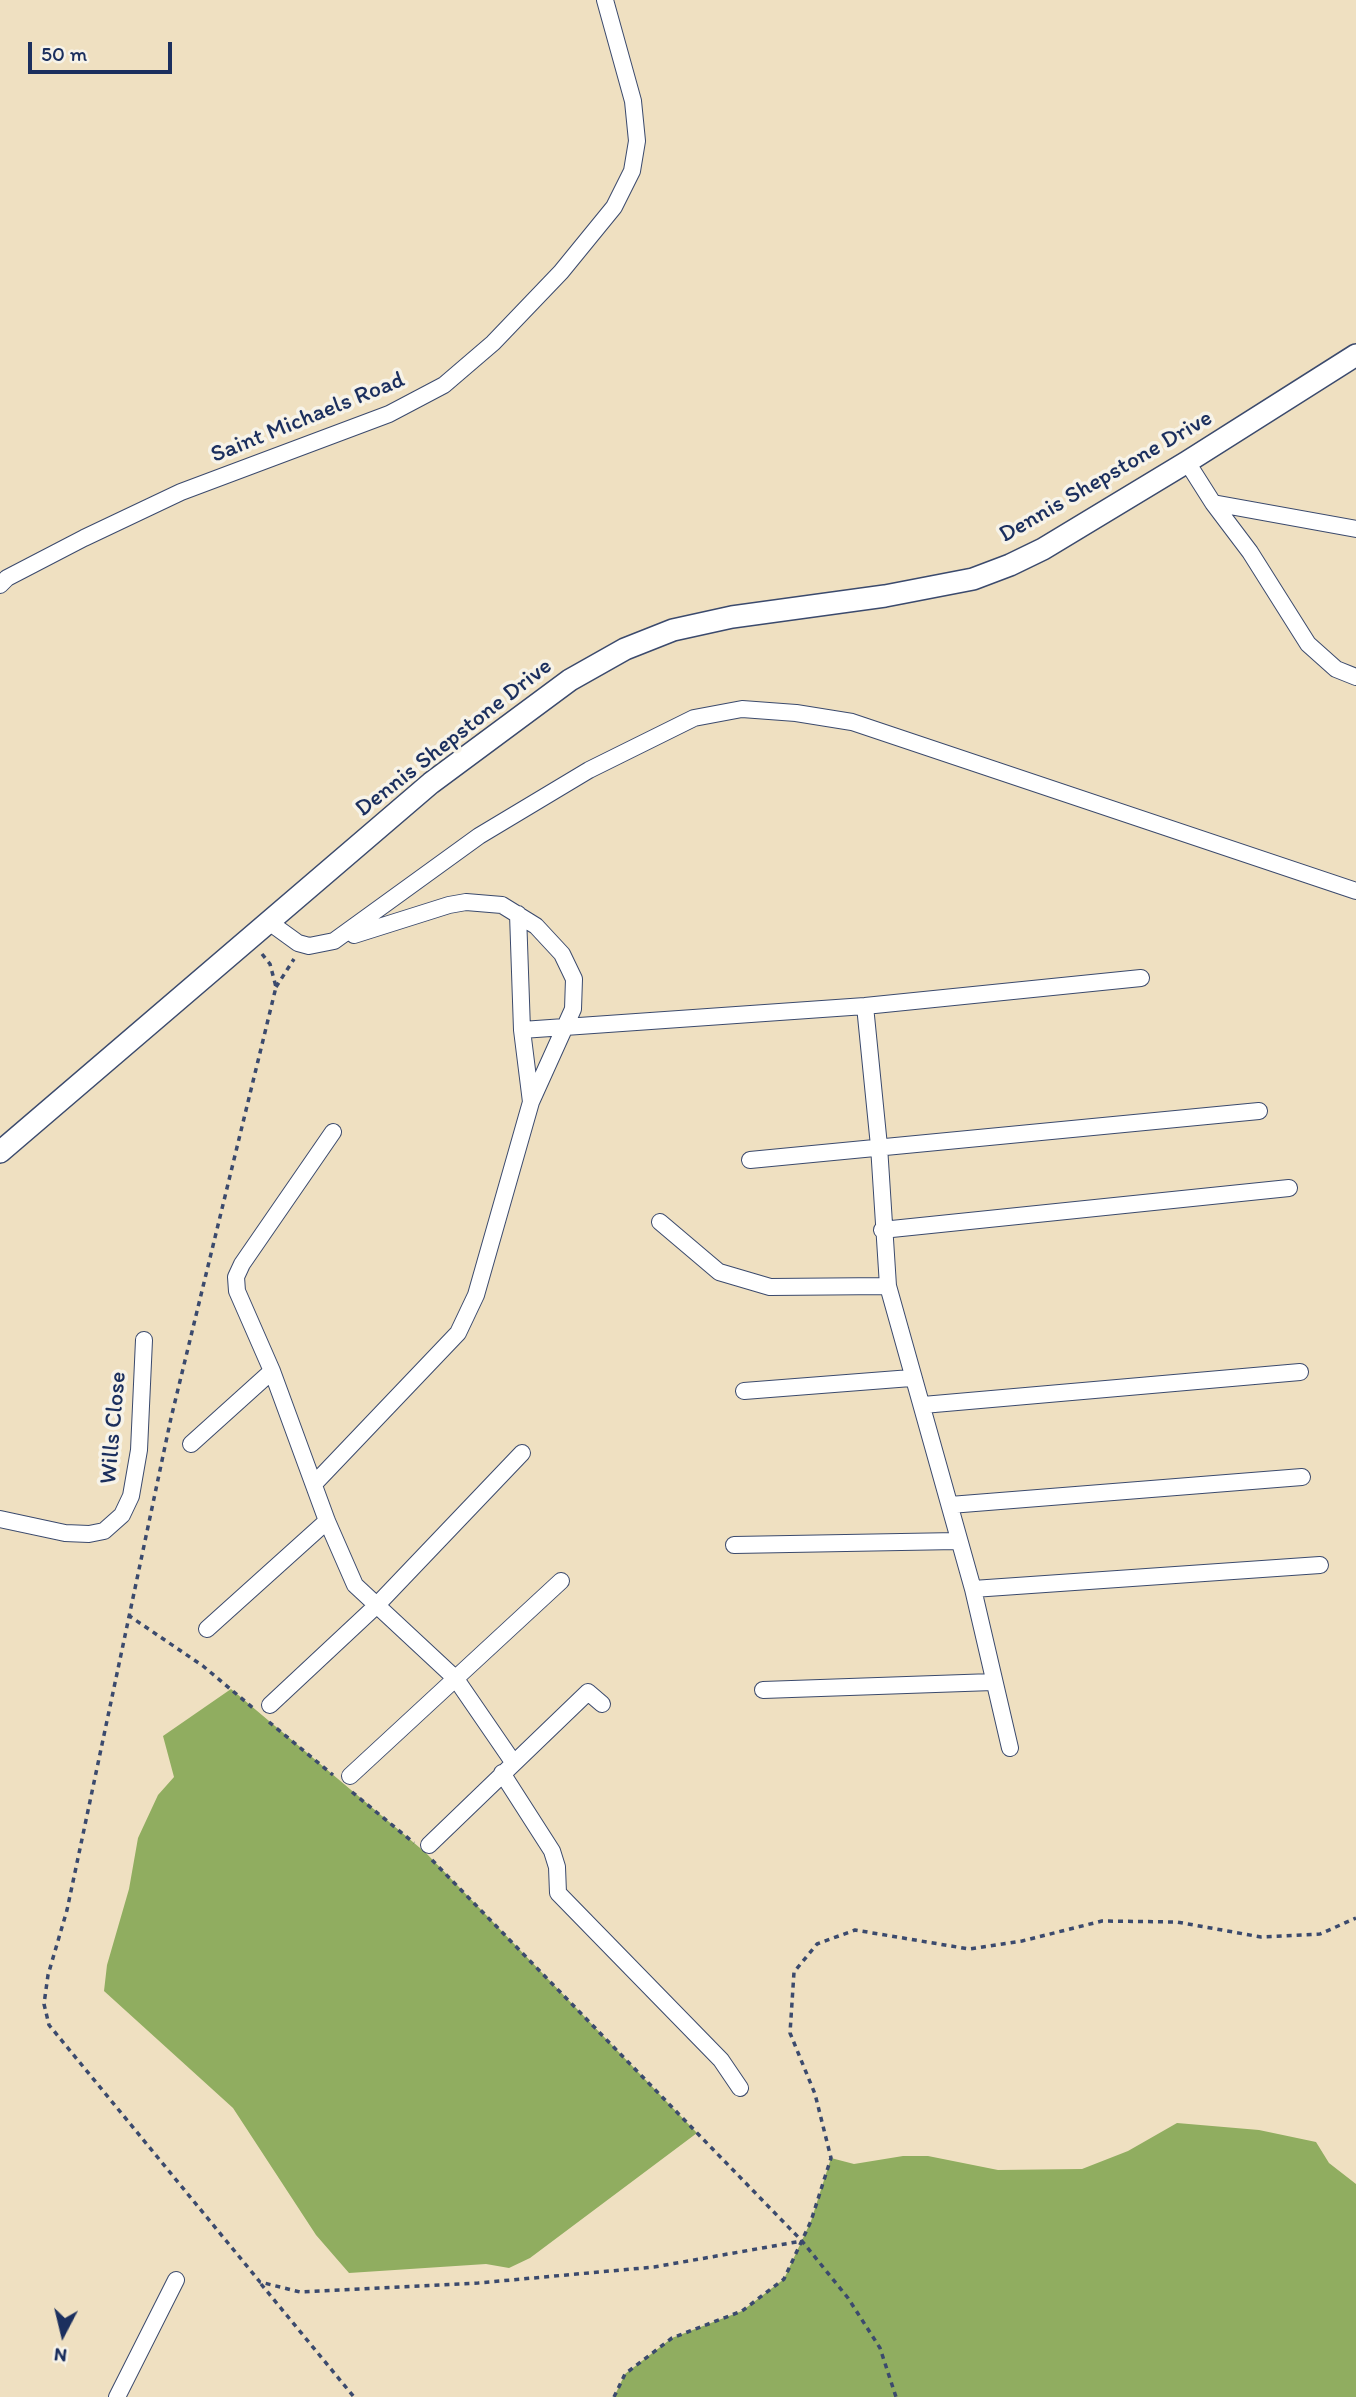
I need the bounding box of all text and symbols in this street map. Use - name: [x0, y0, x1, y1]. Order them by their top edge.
- scale bar: [32, 28, 175, 72]
- text: 50 m: [41, 41, 87, 66]
- street label: Saint Michaels Road: [207, 366, 409, 470]
- street label: Dennis Shepstone Drive: [994, 404, 1218, 550]
- street label: Dennis Shepstone Drive: [350, 652, 558, 824]
- street label: Wills Close: [95, 1370, 133, 1486]
- north arrow: [28, 2299, 98, 2369]
- text: N: [53, 2343, 68, 2368]

